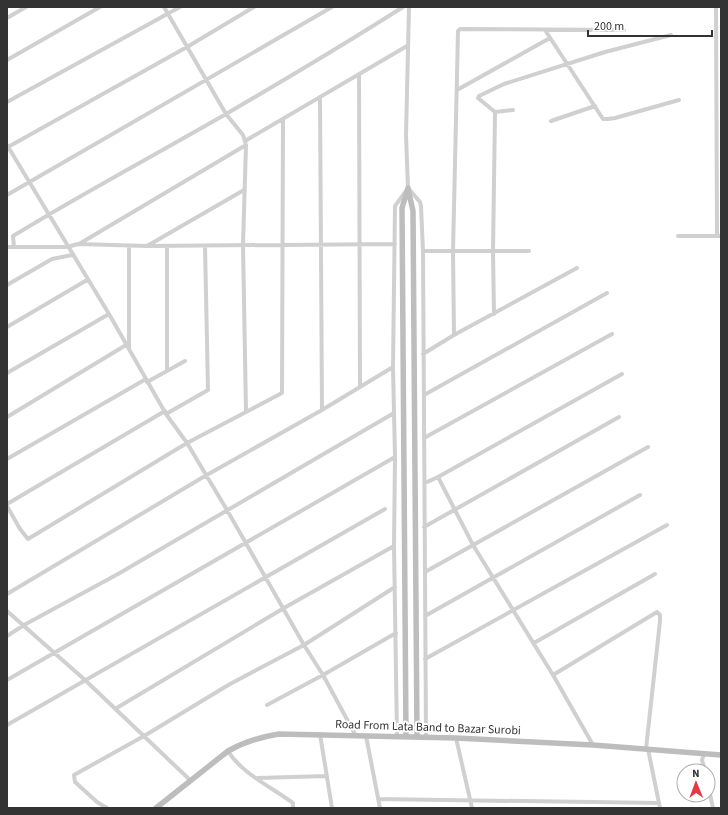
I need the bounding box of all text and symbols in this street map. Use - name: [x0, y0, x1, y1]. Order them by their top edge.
- scale bar: [588, 12, 712, 38]
- text: 200 m: [594, 18, 624, 35]
- street label: Road From Lata Band to Bazar Surobi: [335, 716, 521, 739]
- north arrow: [676, 763, 716, 803]
- text: N: [692, 766, 700, 781]

